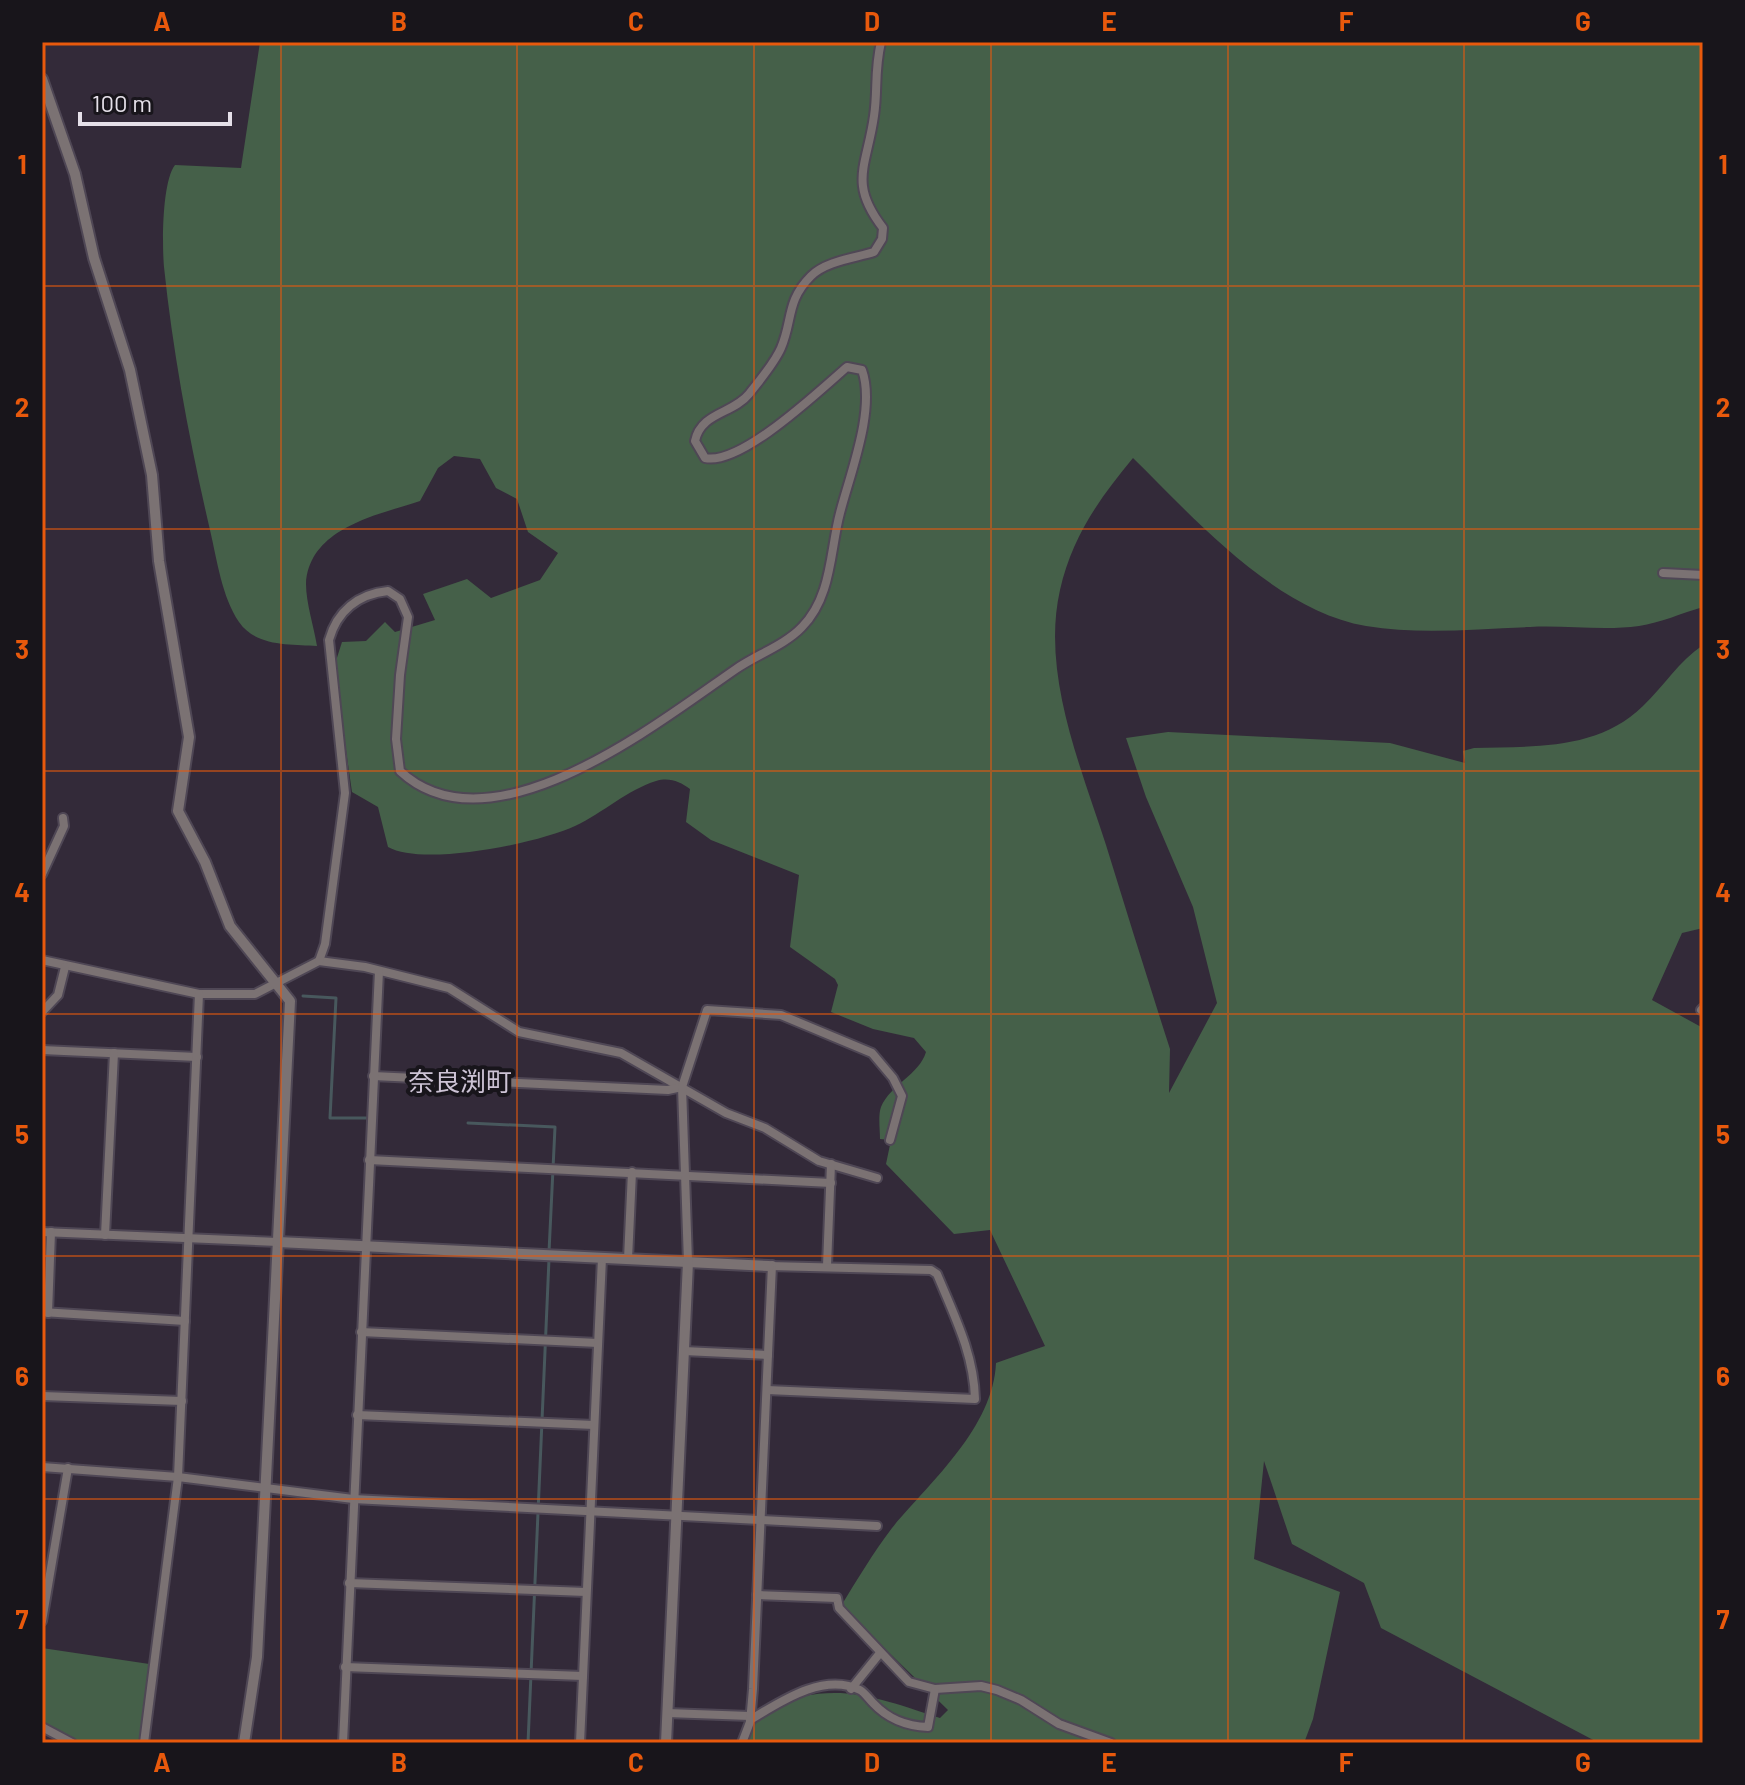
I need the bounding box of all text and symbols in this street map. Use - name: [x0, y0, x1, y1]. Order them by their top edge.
- text: A: [153, 5, 171, 36]
- text: B: [391, 5, 407, 36]
- text: C: [628, 5, 644, 36]
- text: D: [864, 5, 880, 36]
- text: E: [1101, 5, 1117, 36]
- text: F: [1339, 5, 1354, 36]
- text: G: [1575, 5, 1591, 36]
- scale bar: [80, 76, 230, 126]
- text: 100 m: [92, 88, 152, 117]
- text: 1: [17, 148, 27, 179]
- text: 1: [1718, 148, 1728, 179]
- text: 2: [15, 391, 29, 422]
- text: 2: [1716, 391, 1730, 422]
- text: 3: [15, 633, 29, 664]
- text: 3: [1716, 633, 1730, 664]
- text: 4: [14, 876, 30, 907]
- text: 4: [1715, 876, 1731, 907]
- district label: 奈良渕町: [408, 1065, 512, 1096]
- text: 5: [15, 1118, 29, 1149]
- text: 5: [1716, 1118, 1730, 1149]
- text: 6: [15, 1360, 29, 1391]
- text: 6: [1716, 1360, 1730, 1391]
- text: 7: [16, 1603, 29, 1634]
- text: 7: [1717, 1603, 1730, 1634]
- text: A: [153, 1746, 171, 1777]
- text: B: [391, 1746, 407, 1777]
- text: C: [628, 1746, 644, 1777]
- text: D: [864, 1746, 880, 1777]
- text: E: [1101, 1746, 1117, 1777]
- text: F: [1339, 1746, 1354, 1777]
- text: G: [1575, 1746, 1591, 1777]

